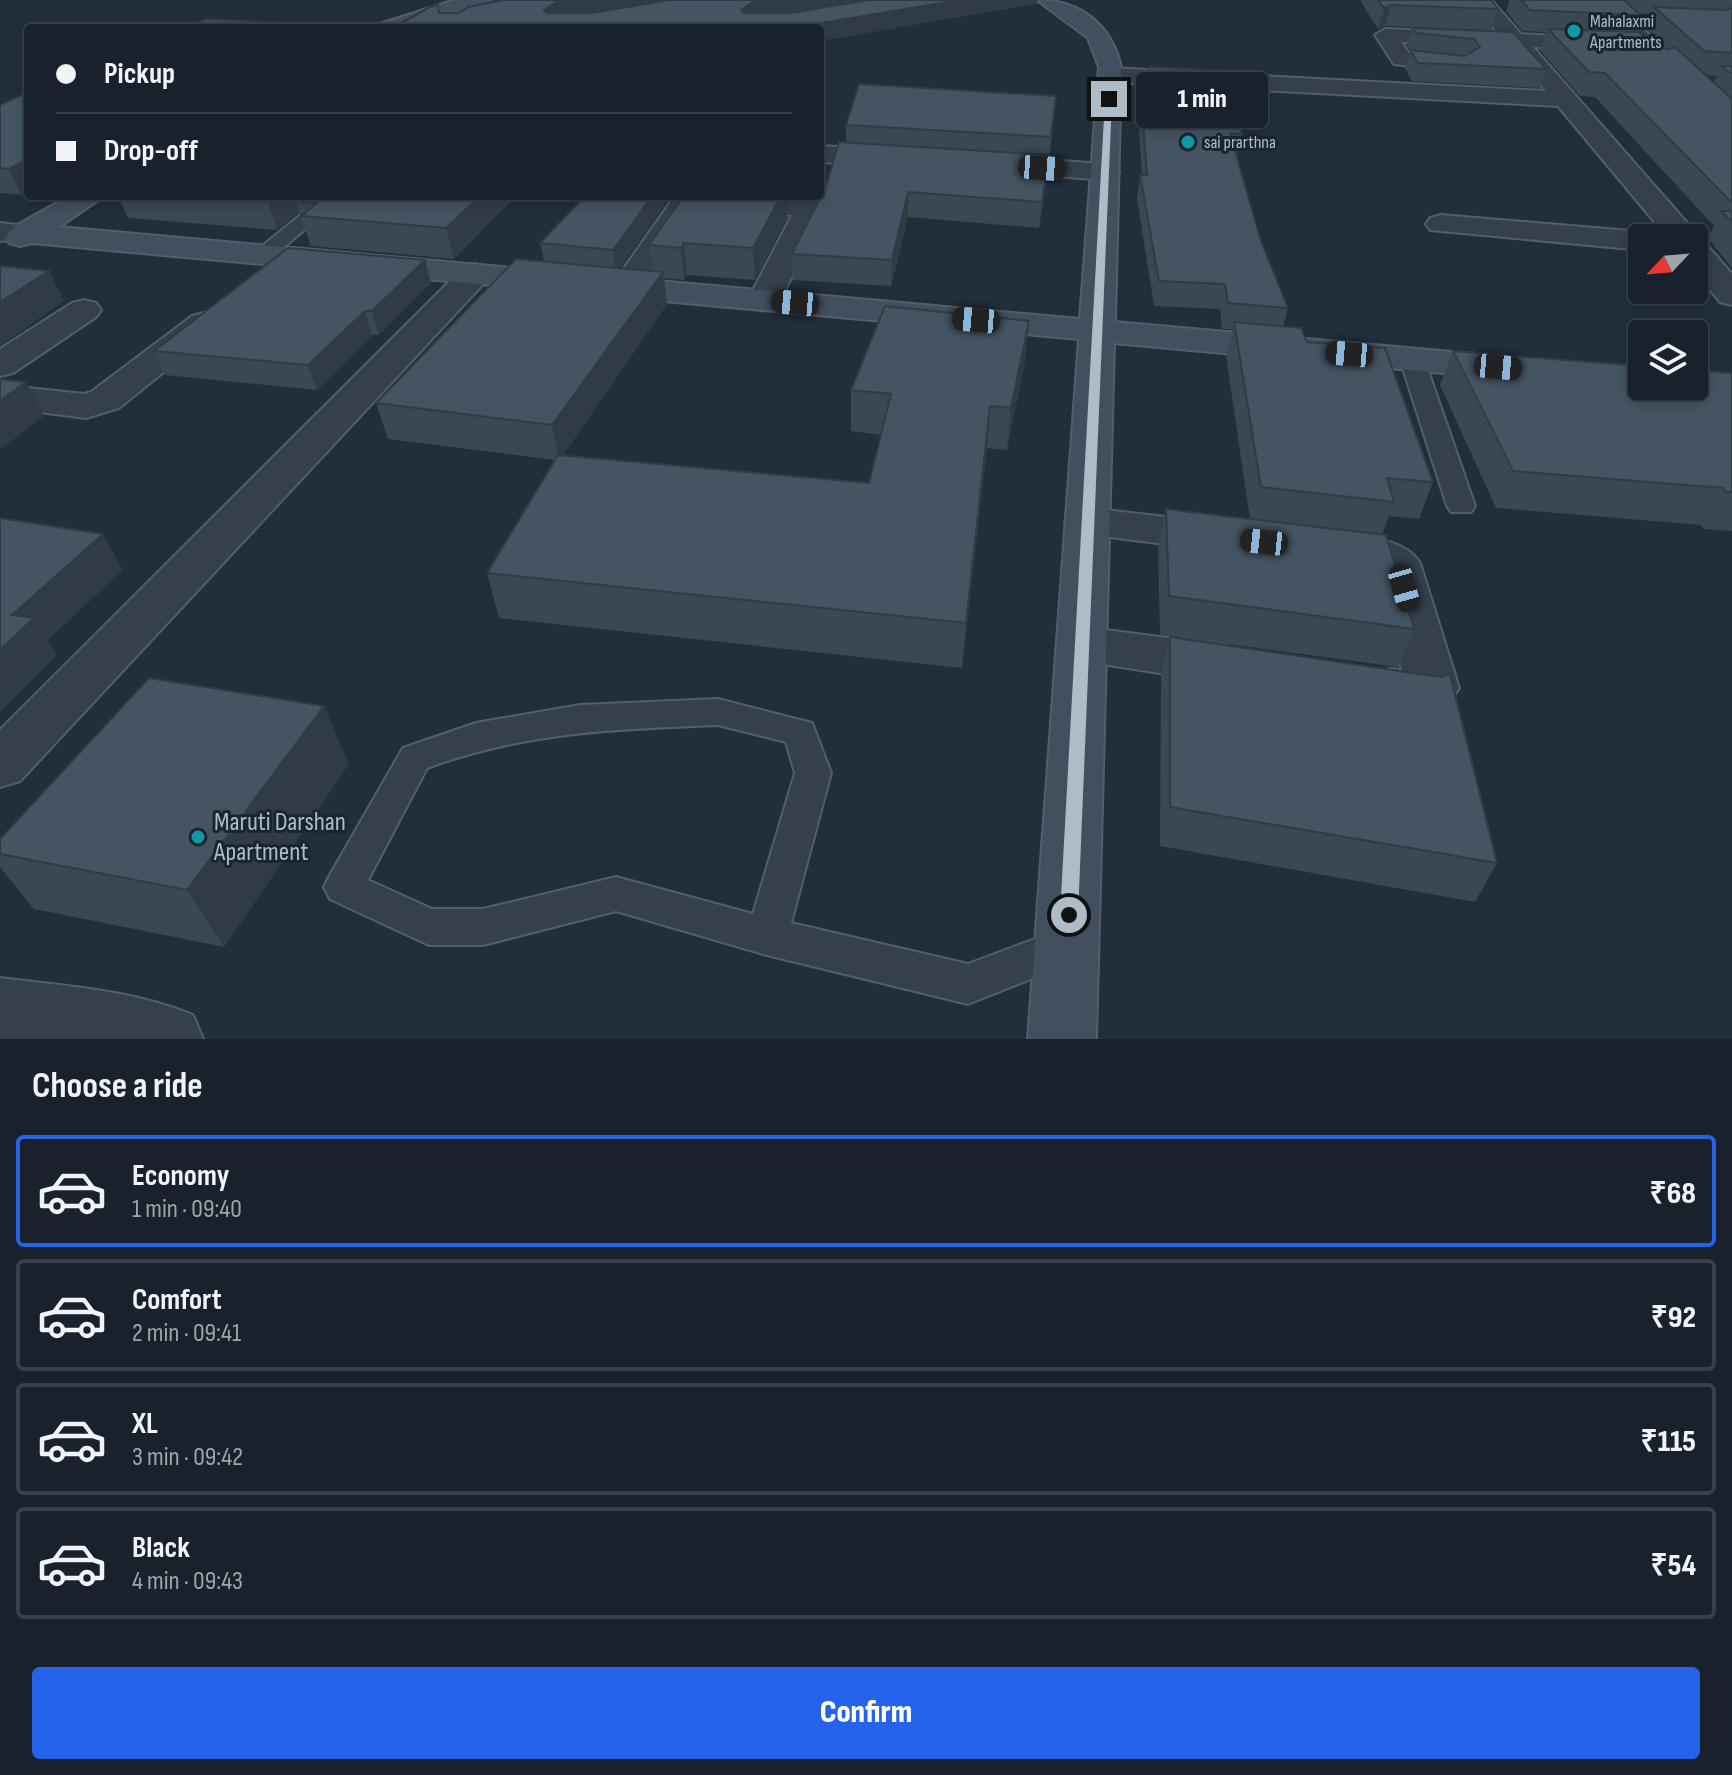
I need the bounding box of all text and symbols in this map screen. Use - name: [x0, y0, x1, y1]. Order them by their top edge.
- place label: Mahalaxmi Apartments: [1589, 11, 1662, 53]
- marker: Mahalaxmi Apartments: [1565, 22, 1583, 40]
- text: Pickup: [104, 56, 175, 92]
- callout: 1 min: [1137, 71, 1269, 127]
- route end: [1091, 81, 1127, 117]
- text: 1 min: [1177, 84, 1227, 115]
- place label: sai prarthna: [1204, 132, 1276, 153]
- text: Drop-off: [104, 133, 198, 169]
- marker: sai prarthna: [1179, 133, 1197, 151]
- car: [1017, 154, 1067, 182]
- north arrow: [1628, 224, 1708, 304]
- map controls: [1628, 224, 1708, 400]
- car: [770, 289, 820, 317]
- car: [951, 306, 1001, 334]
- button: layers: [1628, 320, 1708, 400]
- car: [1324, 340, 1374, 368]
- car: [1473, 353, 1523, 381]
- car: [1239, 528, 1289, 556]
- car: [1386, 562, 1422, 614]
- place label: Maruti Darshan Apartment: [213, 807, 346, 868]
- marker: Maruti Darshan Apartment: [189, 828, 207, 846]
- route start: [1051, 897, 1087, 933]
- text: Choose a ride: [32, 1065, 203, 1108]
- icon: car: [36, 1155, 108, 1227]
- text: Economy: [132, 1158, 229, 1194]
- text: ₹68: [1650, 1176, 1696, 1212]
- text: 1 min · 09:40: [132, 1194, 242, 1225]
- icon: car: [36, 1279, 108, 1351]
- text: Comfort: [132, 1282, 222, 1318]
- text: ₹92: [1651, 1300, 1696, 1336]
- text: 2 min · 09:41: [132, 1318, 241, 1349]
- icon: car: [36, 1403, 108, 1475]
- text: XL: [132, 1406, 158, 1442]
- text: ₹115: [1641, 1424, 1696, 1460]
- text: 3 min · 09:42: [132, 1442, 243, 1473]
- icon: car: [36, 1527, 108, 1599]
- text: Black: [132, 1530, 190, 1566]
- text: ₹54: [1651, 1548, 1696, 1584]
- text: 4 min · 09:43: [132, 1566, 243, 1597]
- button: Confirm: [32, 1667, 1700, 1759]

